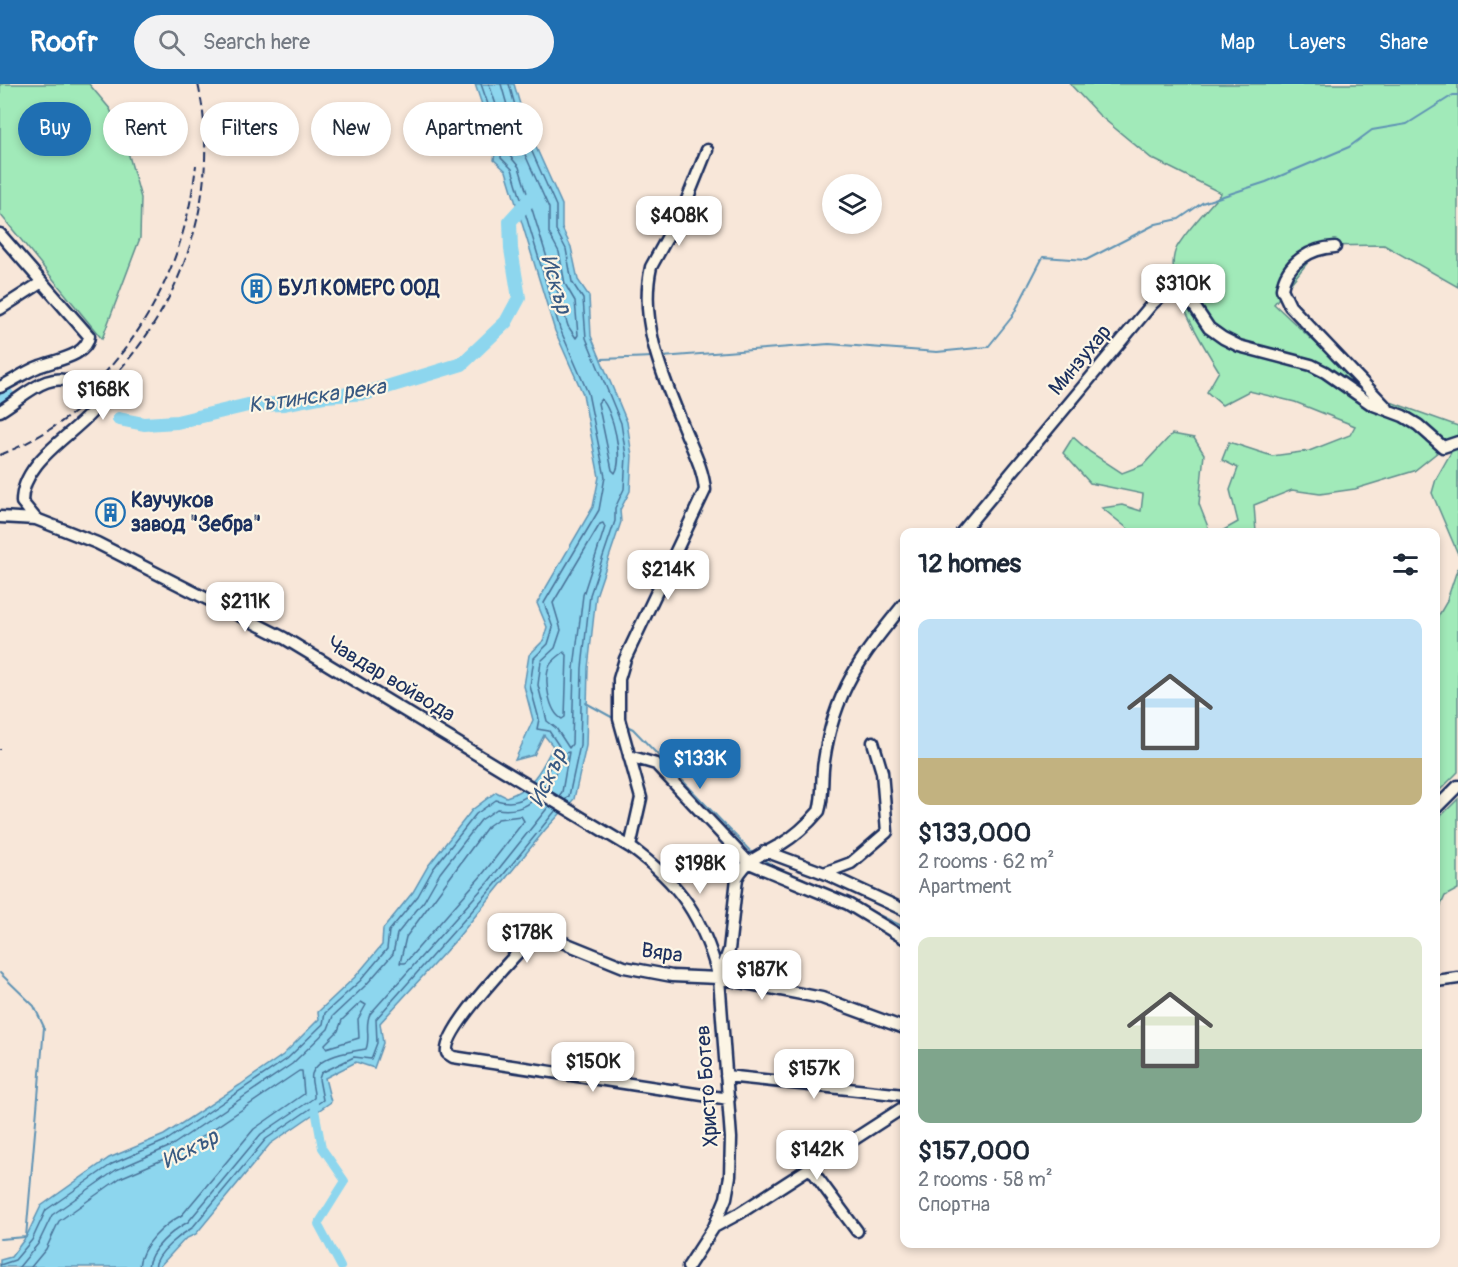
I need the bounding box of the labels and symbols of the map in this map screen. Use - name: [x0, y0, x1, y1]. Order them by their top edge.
- pin: $408K: [637, 196, 721, 247]
- water label: Искър: [534, 251, 578, 318]
- pin: $310K: [1141, 264, 1225, 315]
- building icon: БУЛ КОМЕРС ООД: [241, 272, 273, 304]
- place label: БУЛ КОМЕРС ООД: [278, 275, 440, 302]
- street label: Минзухар: [1043, 319, 1117, 401]
- pin: $168K: [61, 370, 145, 421]
- water label: Кътинска река: [247, 372, 389, 419]
- place label: Каучуков завод "Зебра": [131, 487, 261, 538]
- building icon: Каучуков завод "Зебра": [94, 496, 126, 528]
- pin: $214K: [626, 550, 710, 601]
- pin: $211K: [203, 582, 287, 633]
- street label: Чавдар войвода: [322, 630, 460, 728]
- pin: $133K: [658, 739, 742, 790]
- water label: Искър: [523, 744, 574, 811]
- pin: $198K: [658, 844, 742, 895]
- pin: $178K: [485, 913, 569, 964]
- street label: Вяра: [640, 937, 684, 969]
- pin: $187K: [720, 950, 804, 1001]
- street label: Христо Ботев: [689, 1024, 725, 1148]
- pin: $150K: [551, 1042, 635, 1093]
- pin: $157K: [772, 1049, 856, 1100]
- water label: Искър: [157, 1122, 224, 1175]
- pin: $142K: [775, 1130, 859, 1181]

